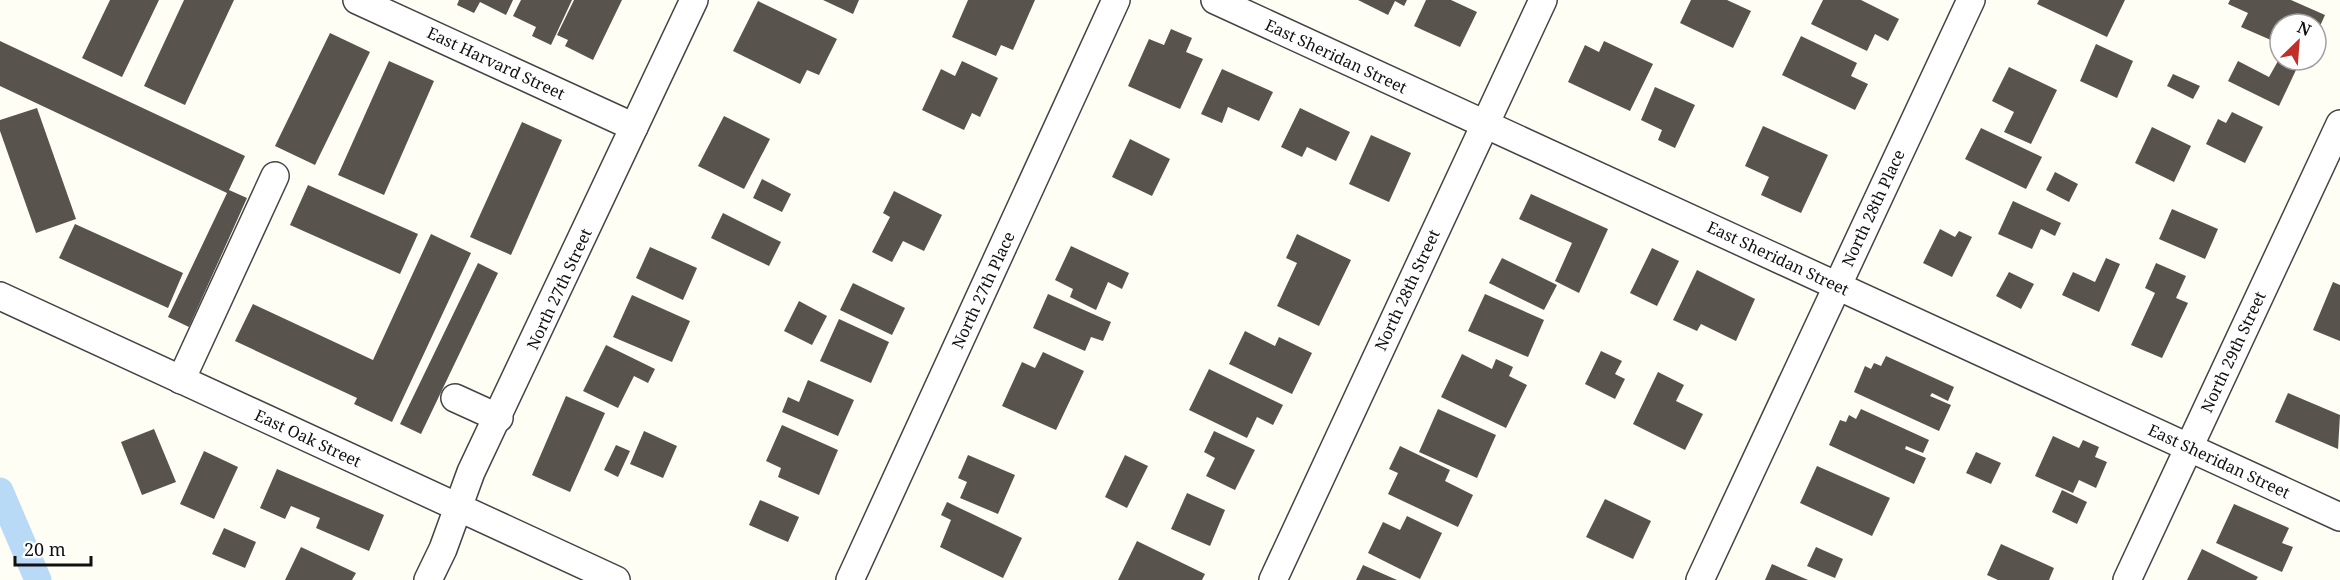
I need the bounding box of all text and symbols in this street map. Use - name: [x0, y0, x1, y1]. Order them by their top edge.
- north arrow: [2268, 12, 2328, 72]
- street label: East Sheridan Street: [1262, 13, 1411, 99]
- text: N: [2294, 16, 2315, 41]
- street label: East Harvard Street: [424, 21, 569, 105]
- street label: North 28th Place: [1836, 146, 1910, 270]
- street label: East Sheridan Street: [1704, 215, 1853, 301]
- street label: North 27th Street: [521, 224, 597, 353]
- street label: North 28th Street: [1369, 225, 1445, 354]
- street label: North 27th Place: [946, 228, 1020, 352]
- street label: North 29th Street: [2195, 287, 2271, 416]
- street label: East Oak Street: [251, 404, 365, 472]
- street label: East Sheridan Street: [2145, 418, 2294, 504]
- scale bar: [15, 529, 92, 567]
- text: 20 m: [24, 537, 66, 561]

